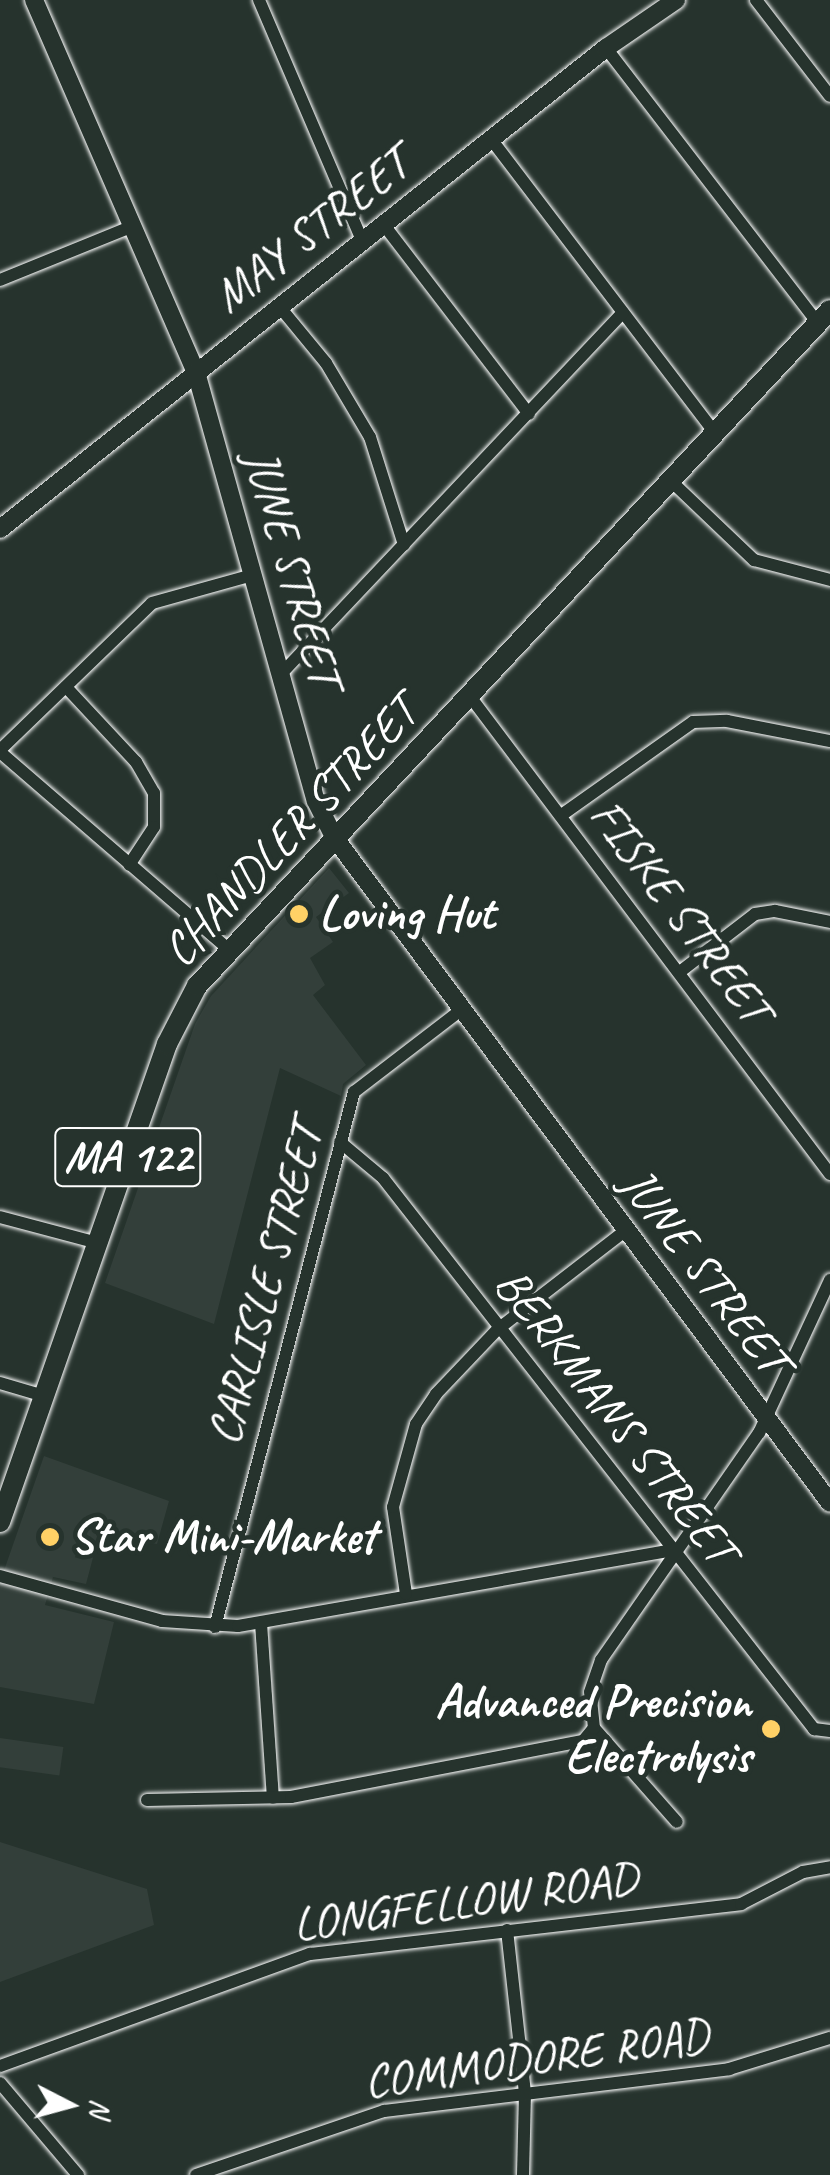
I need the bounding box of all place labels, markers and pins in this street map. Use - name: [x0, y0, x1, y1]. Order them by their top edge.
- place label: Loving Hut: [319, 885, 495, 943]
- marker: Loving Hut: [288, 903, 310, 925]
- place label: Star Mini-Market: [70, 1508, 376, 1566]
- marker: Star Mini-Market: [39, 1526, 61, 1548]
- place label: Advanced Precision Electrolysis: [435, 1672, 751, 1785]
- marker: Advanced Precision Electrolysis: [760, 1718, 782, 1740]

